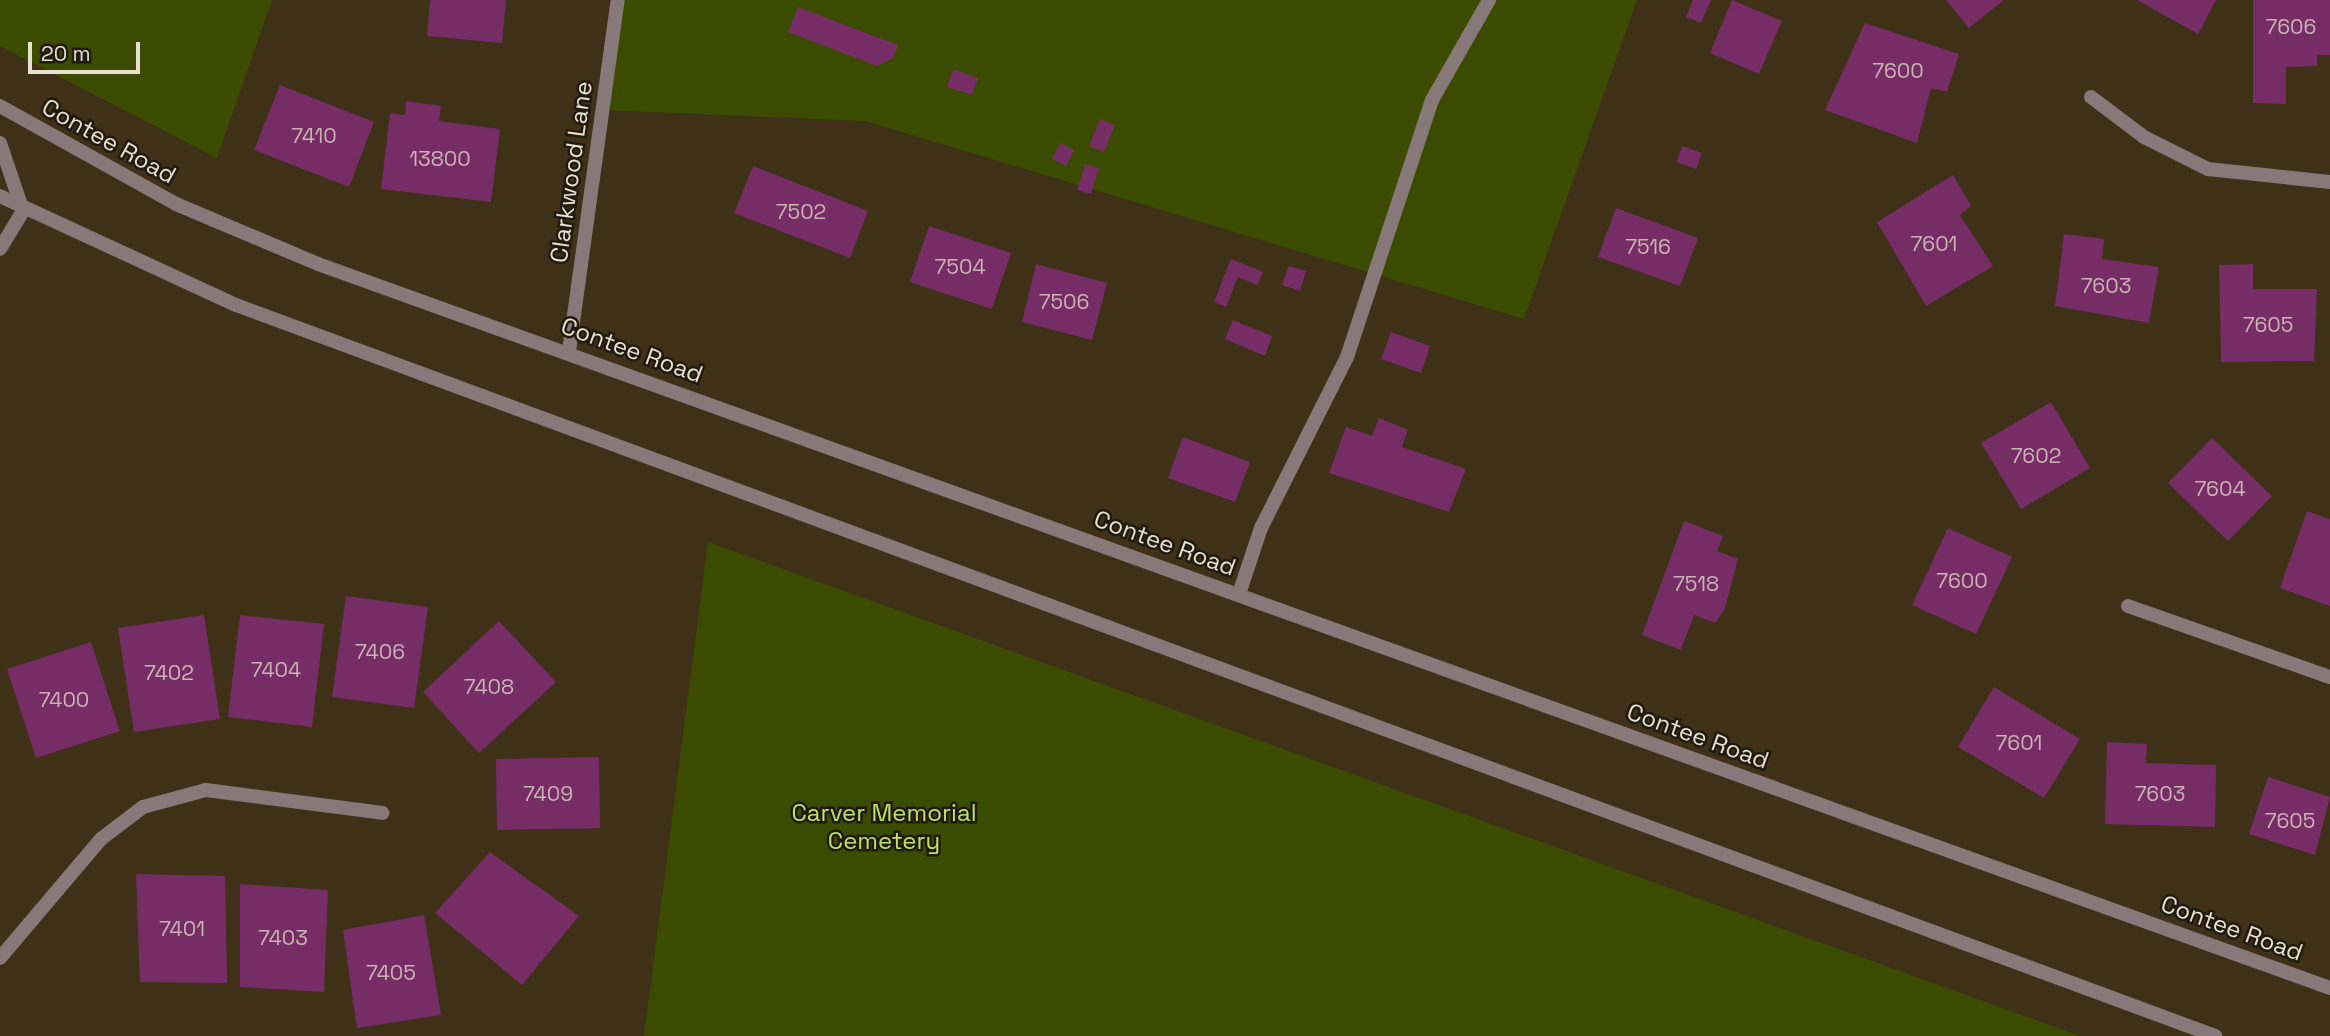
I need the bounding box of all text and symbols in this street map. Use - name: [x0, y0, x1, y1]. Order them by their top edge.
- house number: 7606: [2266, 14, 2316, 40]
- scale bar: [32, 28, 144, 72]
- text: 20 m: [41, 40, 91, 67]
- house number: 7600: [1872, 58, 1924, 84]
- street label: Clarkwood Lane: [544, 79, 598, 265]
- street label: Contee Road: [37, 92, 181, 190]
- house number: 7410: [291, 123, 337, 149]
- house number: 13800: [409, 146, 471, 172]
- house number: 7502: [776, 199, 826, 225]
- house number: 7601: [1911, 231, 1957, 257]
- house number: 7516: [1625, 234, 1671, 260]
- house number: 7504: [934, 254, 986, 280]
- house number: 7603: [2081, 273, 2131, 299]
- house number: 7506: [1039, 289, 1089, 315]
- street label: Contee Road: [557, 311, 707, 389]
- house number: 7605: [2243, 312, 2293, 338]
- house number: 7602: [2011, 443, 2061, 469]
- house number: 7604: [2194, 476, 2246, 502]
- street label: Contee Road: [1090, 504, 1240, 582]
- house number: 7600: [1936, 568, 1988, 594]
- house number: 7518: [1673, 571, 1719, 597]
- house number: 7406: [355, 639, 405, 665]
- house number: 7404: [251, 657, 301, 683]
- house number: 7402: [144, 660, 194, 686]
- house number: 7408: [464, 674, 514, 700]
- house number: 7400: [39, 687, 89, 713]
- street label: Contee Road: [1623, 697, 1773, 775]
- house number: 7601: [1996, 730, 2042, 756]
- house number: 7409: [523, 781, 573, 807]
- house number: 7603: [2135, 781, 2185, 807]
- park label: Carver Memorial Cemetery: [791, 799, 977, 855]
- house number: 7605: [2265, 808, 2315, 834]
- street label: Contee Road: [2157, 889, 2307, 967]
- house number: 7401: [159, 916, 205, 942]
- house number: 7403: [258, 925, 308, 951]
- house number: 7405: [366, 960, 416, 986]

